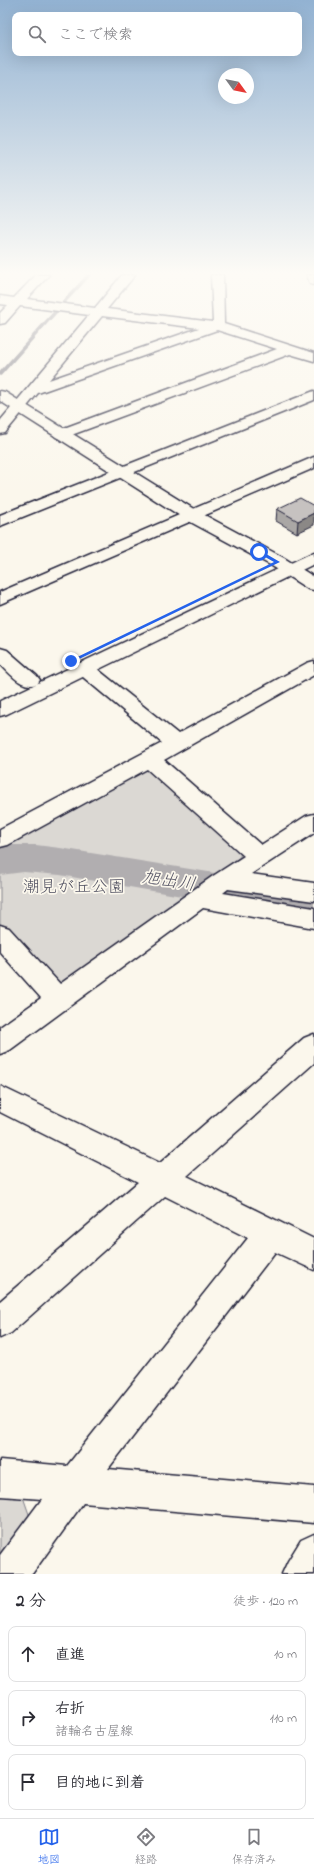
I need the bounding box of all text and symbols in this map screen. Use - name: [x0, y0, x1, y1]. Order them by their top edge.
- search box: [12, 12, 302, 56]
- icon: search: [26, 23, 48, 45]
- text: ここで検索: [58, 24, 133, 46]
- north arrow: [218, 68, 254, 104]
- route start: [250, 543, 268, 561]
- route end: [62, 652, 80, 670]
- water label: 旭出川: [140, 865, 197, 899]
- park label: 潮見が丘公園: [23, 875, 125, 900]
- text: 2 分: [16, 1589, 46, 1614]
- text: 徒歩 · 120 m: [233, 1592, 298, 1611]
- icon: ahead: [17, 1643, 39, 1665]
- text: 直進: [55, 1644, 85, 1666]
- text: 10 m: [274, 1645, 297, 1664]
- text: 右折: [55, 1698, 85, 1720]
- icon: right: [17, 1707, 39, 1729]
- text: 110 m: [270, 1709, 297, 1728]
- text: 諸輪名古屋線: [55, 1722, 133, 1741]
- icon: arrive: [17, 1771, 39, 1793]
- text: 目的地に到着: [55, 1772, 145, 1794]
- tab: 地図: [38, 1826, 60, 1868]
- tab: 経路: [135, 1826, 157, 1868]
- tab: 保存済み: [232, 1826, 276, 1868]

